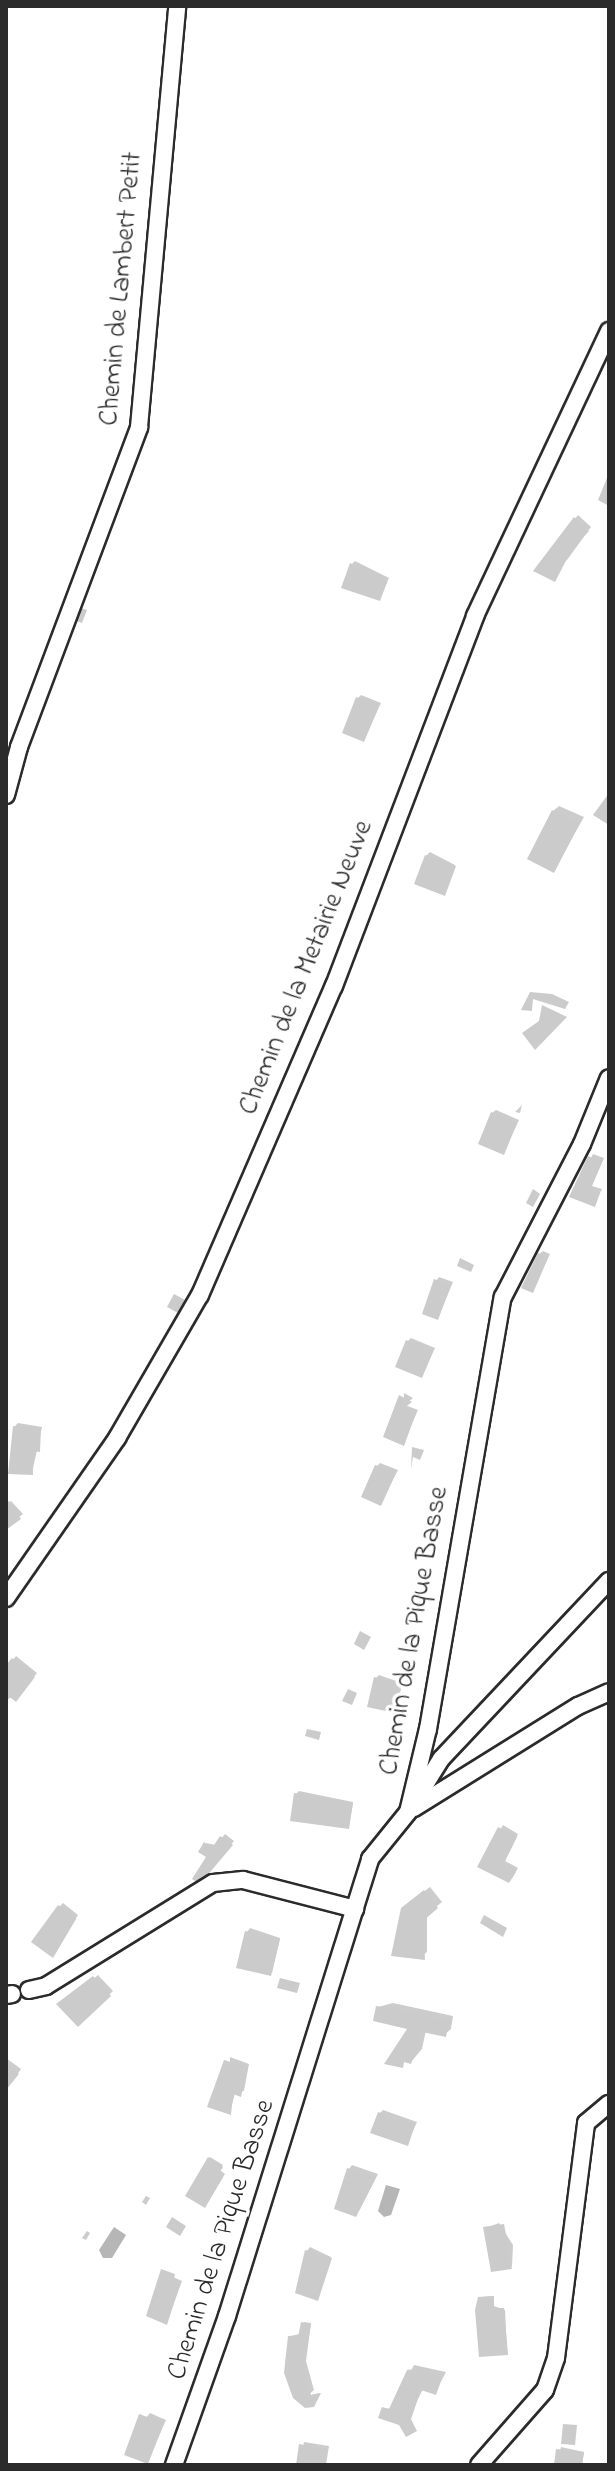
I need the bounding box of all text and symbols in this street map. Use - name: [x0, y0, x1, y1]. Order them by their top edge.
- street label: Chemin de Lambert Petit: [93, 151, 151, 427]
- street label: Chemin de la Metairie Neuve: [232, 816, 382, 1120]
- street label: Chemin de la Pique Basse: [373, 1484, 457, 1778]
- street label: Chemin de la Pique Basse: [161, 2096, 283, 2384]

